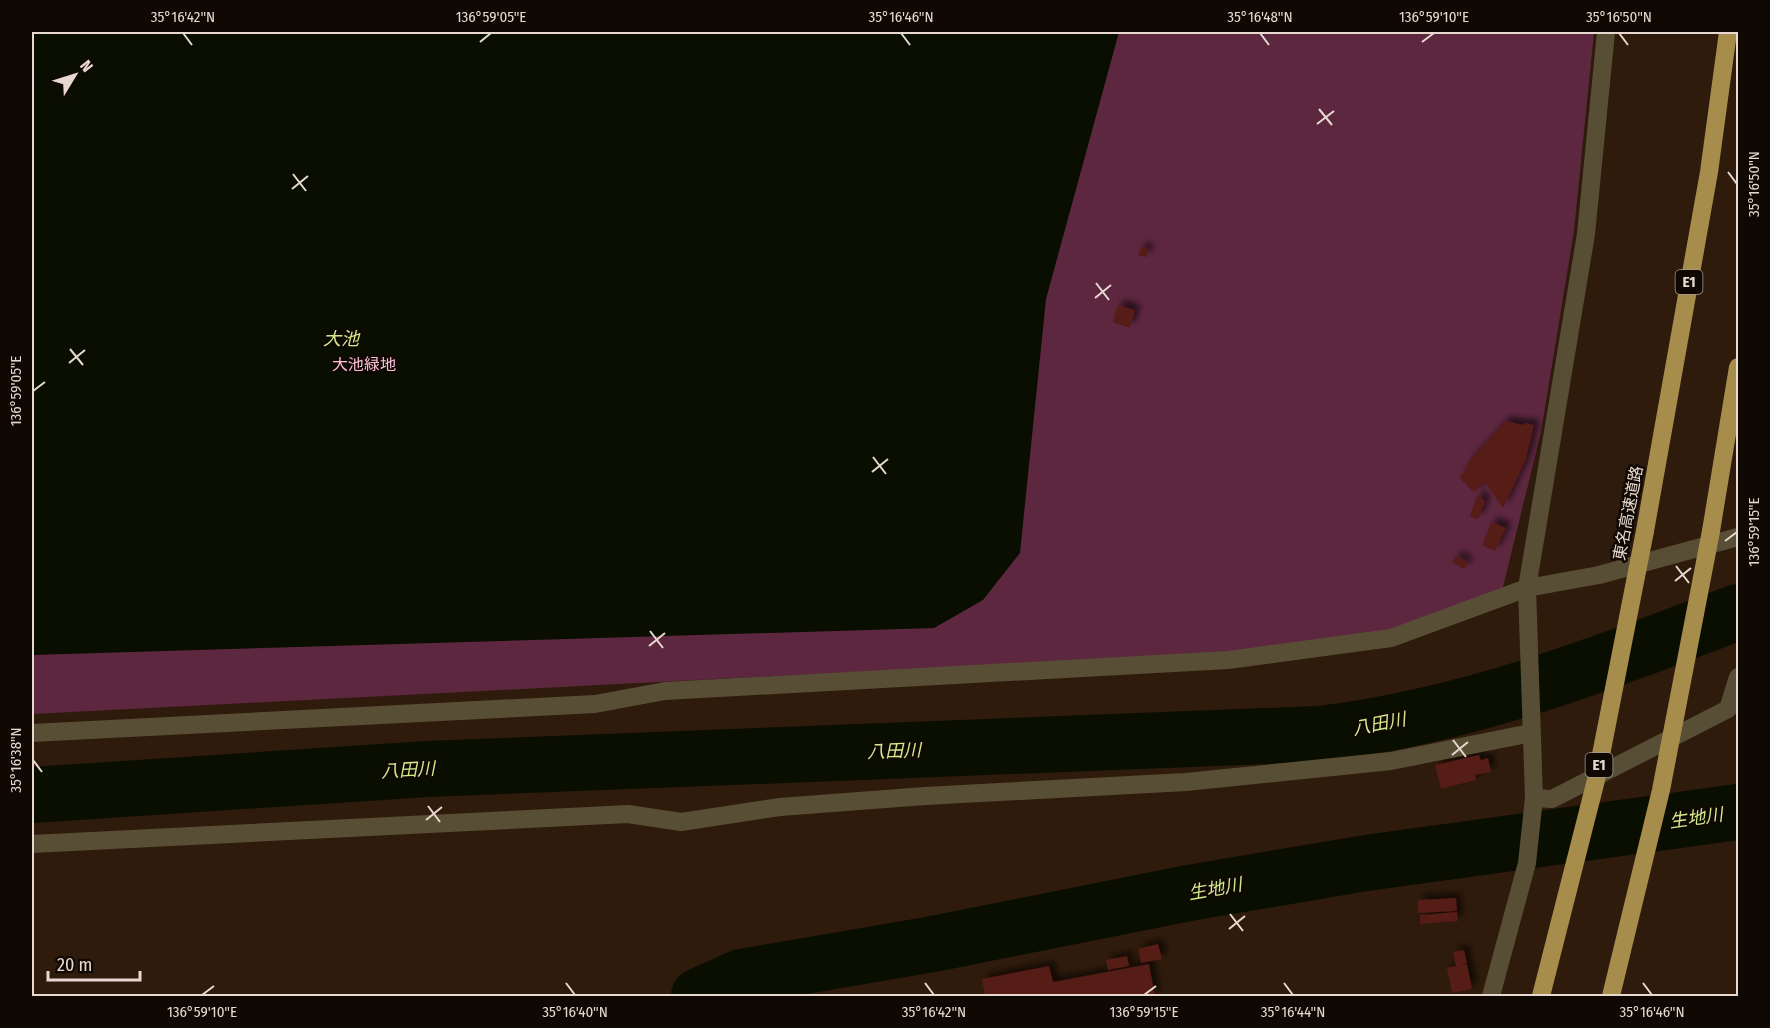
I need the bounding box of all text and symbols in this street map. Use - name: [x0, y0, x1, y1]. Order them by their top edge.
- text: 35°16'42"N: [151, 8, 215, 26]
- text: 136°59'05"E: [456, 8, 526, 26]
- text: 35°16'46"N: [868, 8, 934, 26]
- text: 35°16'48"N: [1227, 8, 1293, 26]
- text: 136°59'10"E: [1399, 8, 1469, 26]
- text: 35°16'50"N: [1586, 8, 1652, 26]
- north arrow: [45, 45, 105, 105]
- text: N: [76, 56, 97, 76]
- text: 35°16'50"N: [1745, 151, 1763, 217]
- road number: E1: [1676, 270, 1702, 294]
- water label: 大池: [323, 328, 361, 350]
- park label: 大池緑地: [332, 355, 396, 374]
- text: 136°59'05"E: [7, 356, 25, 426]
- street label: 東名高速道路: [1610, 464, 1646, 562]
- text: 136°59'15"E: [1745, 498, 1763, 566]
- water label: 八田川: [1350, 708, 1410, 740]
- text: 35°16'38"N: [7, 727, 25, 793]
- water label: 八田川: [867, 739, 923, 763]
- road number: E1: [1586, 753, 1612, 777]
- water label: 八田川: [380, 757, 438, 782]
- water label: 生地川: [1668, 803, 1726, 833]
- water label: 生地川: [1187, 873, 1245, 905]
- scale bar: [48, 944, 140, 982]
- text: 20 m: [57, 954, 92, 976]
- text: 136°59'10"E: [167, 1003, 237, 1021]
- text: 35°16'40"N: [542, 1003, 608, 1021]
- text: 35°16'42"N: [902, 1003, 966, 1021]
- text: 136°59'15"E: [1110, 1003, 1178, 1021]
- text: 35°16'44"N: [1261, 1003, 1325, 1021]
- text: 35°16'46"N: [1619, 1003, 1685, 1021]

